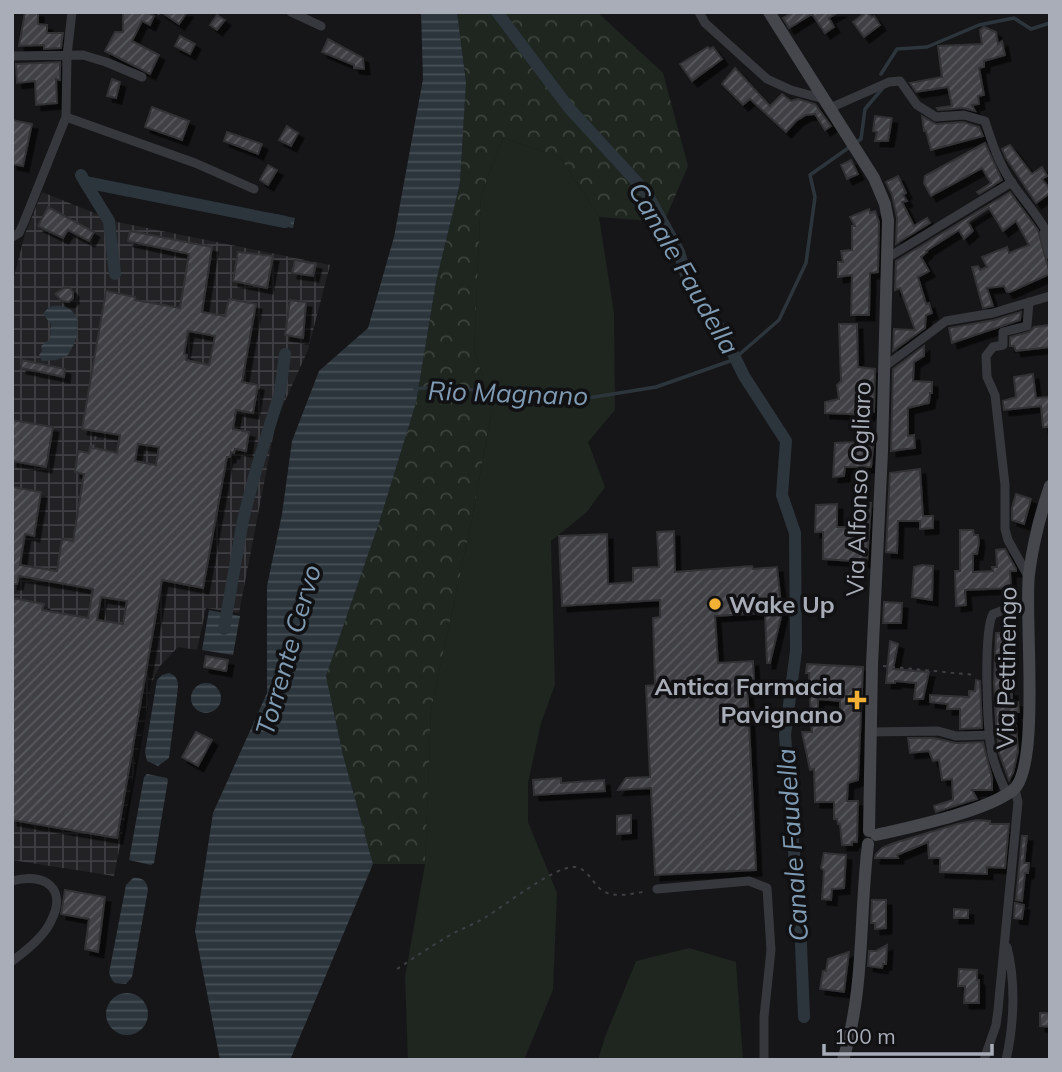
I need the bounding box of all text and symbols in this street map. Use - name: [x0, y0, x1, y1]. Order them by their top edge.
- water label: Canale Faudella: [621, 176, 747, 360]
- water label: Rio Magnano: [427, 374, 589, 412]
- street label: Via Alfonso Ogliaro: [839, 381, 877, 597]
- water label: Torrente Cervo: [248, 561, 328, 739]
- street label: Via Pettinengo: [990, 586, 1022, 750]
- place label: Wake Up: [729, 589, 835, 619]
- marker: Wake Up: [707, 596, 723, 612]
- place label: Antica Farmacia Pavignano: [654, 671, 843, 729]
- marker: Antica Farmacia Pavignano: [849, 692, 865, 708]
- water label: Canale Faudella: [769, 747, 815, 943]
- scale bar: [824, 1012, 992, 1056]
- text: 100 m: [834, 1023, 896, 1049]

